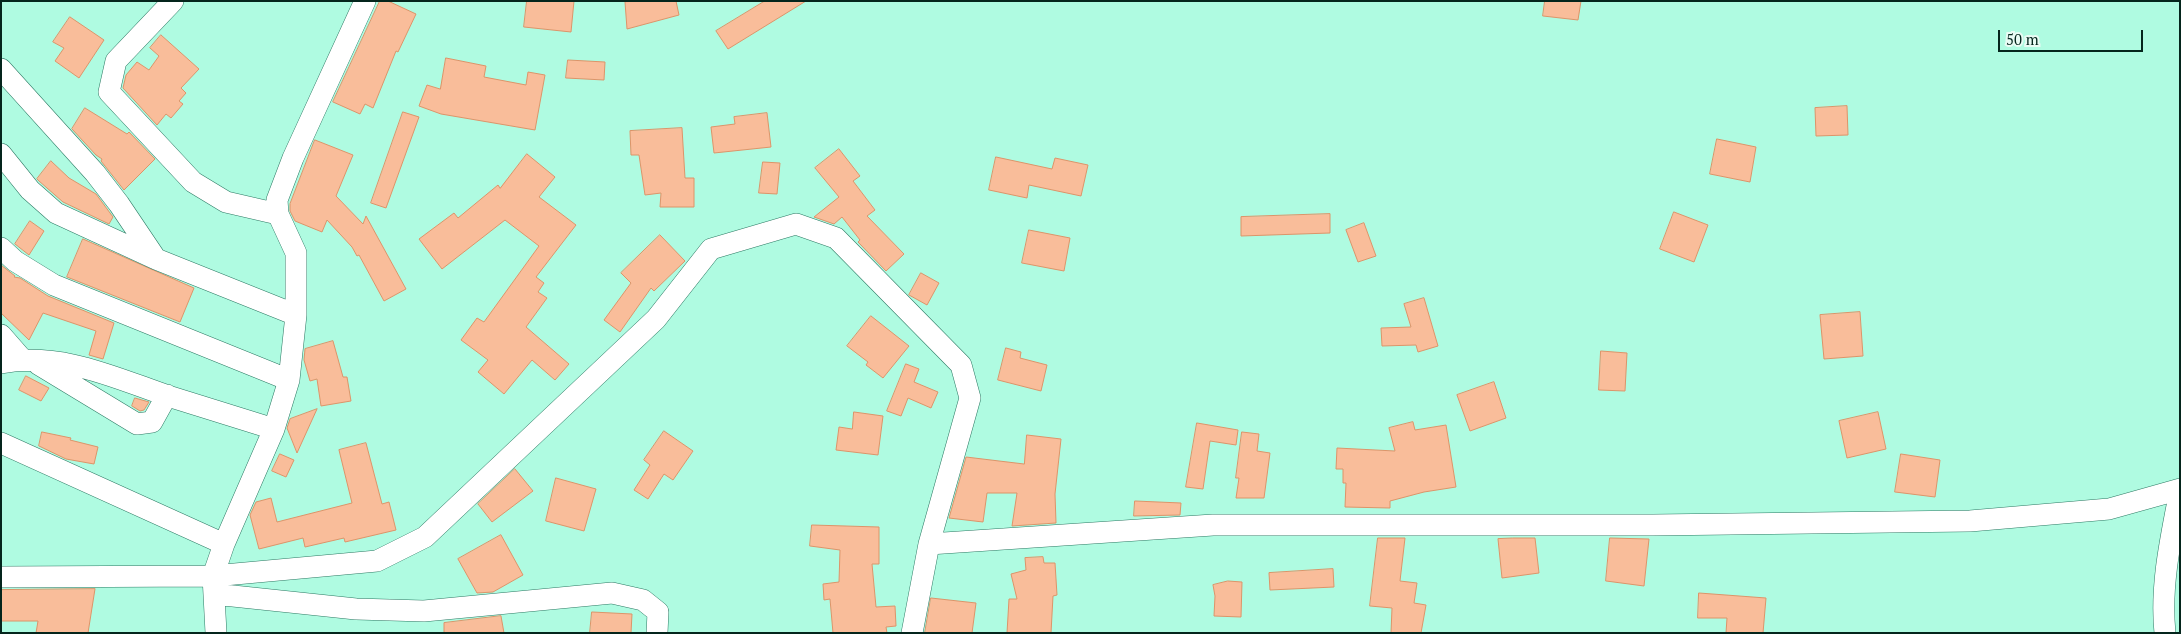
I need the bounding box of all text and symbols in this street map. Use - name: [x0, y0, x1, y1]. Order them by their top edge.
- scale bar: [2001, 20, 2146, 52]
- text: 50 m: [2006, 29, 2039, 49]

